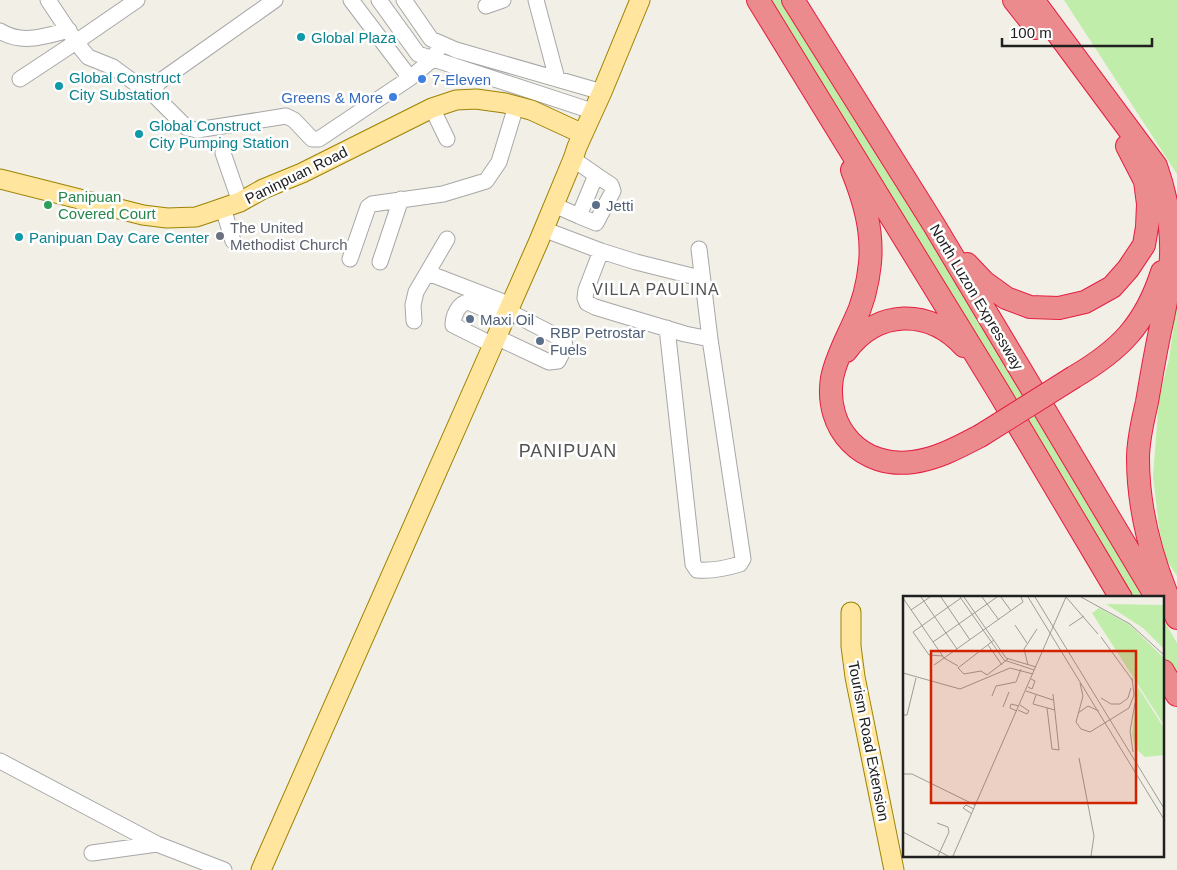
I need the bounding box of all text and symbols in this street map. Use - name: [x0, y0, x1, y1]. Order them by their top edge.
- scale bar: [1002, 15, 1152, 47]
- text: 100 m: [1010, 24, 1052, 41]
- place label: Global Plaza: [311, 29, 397, 46]
- marker: Global Plaza: [295, 31, 307, 43]
- place label: Global Construct City Substation: [69, 69, 182, 103]
- place label: 7-Eleven: [432, 71, 491, 88]
- marker: 7-Eleven: [416, 73, 428, 85]
- marker: Global Construct City Substation: [53, 80, 65, 92]
- place label: Greens & More: [281, 89, 383, 106]
- marker: Greens & More: [387, 91, 399, 103]
- place label: Global Construct City Pumping Station: [149, 117, 289, 151]
- marker: Global Construct City Pumping Station: [133, 128, 145, 140]
- street label: Paninpuan Road: [242, 143, 350, 207]
- place label: Panipuan Covered Court: [58, 188, 156, 222]
- place label: Jetti: [606, 197, 634, 214]
- marker: Panipuan Covered Court: [42, 199, 54, 211]
- marker: Jetti: [590, 199, 602, 211]
- place label: The United Methodist Church: [230, 219, 348, 253]
- street label: North Luzon Expressway: [927, 221, 1027, 373]
- place label: Panipuan Day Care Center: [29, 229, 209, 246]
- marker: The United Methodist Church: [214, 230, 226, 242]
- marker: Panipuan Day Care Center: [13, 231, 25, 243]
- district label: VILLA PAULINA: [592, 281, 720, 298]
- place label: Maxi Oil: [480, 311, 534, 328]
- marker: Maxi Oil: [464, 313, 476, 325]
- place label: RBP Petrostar Fuels: [550, 324, 646, 358]
- marker: RBP Petrostar Fuels: [534, 335, 546, 347]
- district label: PANIPUAN: [519, 441, 617, 461]
- inset map: [903, 596, 1164, 858]
- street label: Tourism Road Extension: [845, 660, 893, 822]

